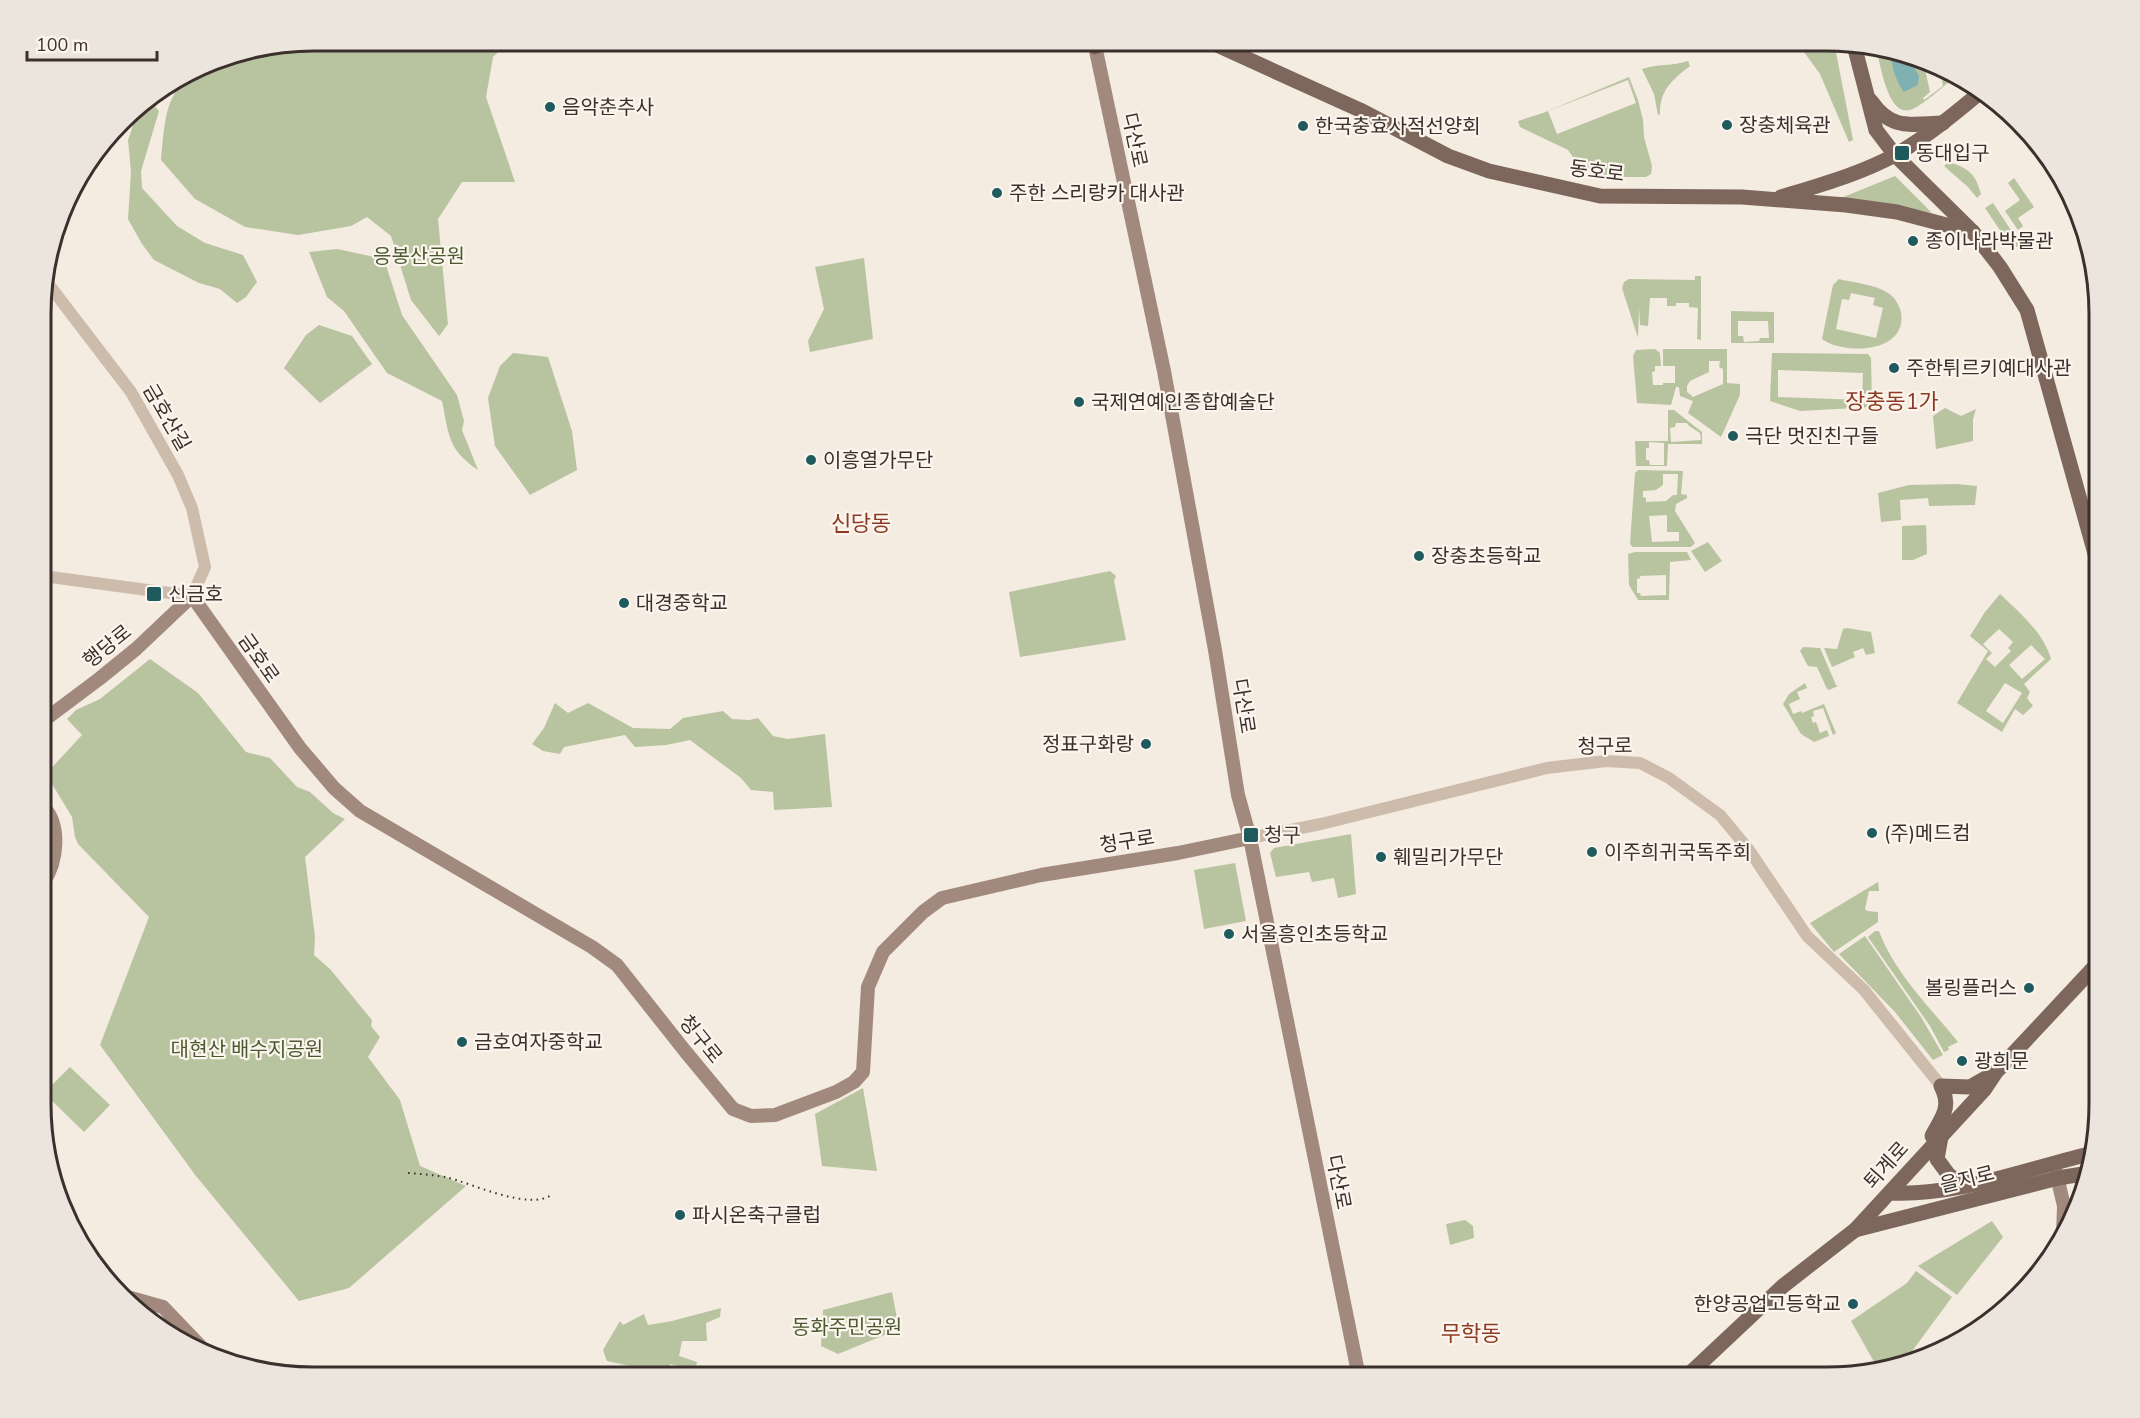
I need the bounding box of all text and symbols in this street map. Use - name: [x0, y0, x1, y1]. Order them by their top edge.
- scale bar: [27, 24, 158, 62]
- text: 100 m: [36, 33, 88, 57]
- place label: 음악춘추사: [562, 94, 654, 121]
- marker: 음악춘추사: [543, 100, 557, 114]
- street label: 다산로: [1116, 110, 1153, 170]
- place label: 장충체육관: [1739, 112, 1831, 139]
- place label: 한국충효사적선양회: [1315, 113, 1481, 140]
- marker: 장충체육관: [1720, 118, 1734, 132]
- marker: 한국충효사적선양회: [1296, 119, 1310, 133]
- place label: 동대입구: [1916, 140, 1990, 167]
- marker: 동대입구: [1893, 144, 1911, 162]
- street label: 동호로: [1568, 155, 1626, 188]
- place label: 주한 스리랑카 대사관: [1009, 180, 1185, 207]
- marker: 주한 스리랑카 대사관: [990, 186, 1004, 200]
- place label: 종이나라박물관: [1925, 228, 2054, 255]
- marker: 종이나라박물관: [1906, 234, 1920, 248]
- park label: 응봉산공원: [373, 243, 465, 270]
- place label: 주한튀르키예대사관: [1906, 355, 2072, 382]
- marker: 주한튀르키예대사관: [1887, 361, 1901, 375]
- street label: 금호산길: [136, 379, 197, 456]
- district label: 장충동1가: [1845, 387, 1939, 417]
- place label: 국제연예인종합예술단: [1091, 389, 1275, 416]
- marker: 국제연예인종합예술단: [1072, 395, 1086, 409]
- place label: 극단 멋진친구들: [1745, 423, 1879, 450]
- marker: 극단 멋진친구들: [1726, 429, 1740, 443]
- place label: 이흥열가무단: [823, 447, 933, 474]
- marker: 이흥열가무단: [804, 453, 818, 467]
- district label: 신당동: [831, 509, 891, 539]
- place label: 장충초등학교: [1431, 543, 1541, 570]
- marker: 장충초등학교: [1412, 549, 1426, 563]
- place label: 신금호: [168, 581, 223, 608]
- marker: 신금호: [145, 585, 163, 603]
- place label: 대경중학교: [636, 590, 728, 617]
- marker: 대경중학교: [617, 596, 631, 610]
- street label: 행당로: [77, 619, 137, 674]
- street label: 금호로: [232, 628, 285, 689]
- street label: 다산로: [1226, 677, 1261, 735]
- place label: 정표구화랑: [1042, 731, 1134, 758]
- street label: 청구로: [1577, 733, 1633, 760]
- marker: 정표구화랑: [1139, 737, 1153, 751]
- place label: (주)메드컴: [1884, 820, 1970, 847]
- place label: 청구: [1264, 822, 1301, 849]
- street label: 청구로: [1098, 824, 1156, 859]
- marker: 청구: [1242, 826, 1260, 844]
- marker: (주)메드컴: [1865, 826, 1879, 840]
- place label: 이주희귀국독주회: [1604, 839, 1751, 866]
- place label: 훼밀리가무단: [1393, 844, 1503, 871]
- marker: 이주희귀국독주회: [1585, 845, 1599, 859]
- marker: 훼밀리가무단: [1374, 850, 1388, 864]
- place label: 서울흥인초등학교: [1241, 921, 1388, 948]
- marker: 서울흥인초등학교: [1222, 927, 1236, 941]
- place label: 볼링플러스: [1925, 975, 2017, 1002]
- marker: 볼링플러스: [2022, 981, 2036, 995]
- street label: 청구로: [673, 1009, 728, 1069]
- place label: 금호여자중학교: [474, 1029, 603, 1056]
- marker: 금호여자중학교: [455, 1035, 469, 1049]
- park label: 대현산 배수지공원: [171, 1036, 323, 1063]
- place label: 광희문: [1974, 1048, 2029, 1075]
- marker: 광희문: [1955, 1054, 1969, 1068]
- street label: 퇴계로: [1858, 1136, 1915, 1195]
- street label: 다산로: [1320, 1152, 1357, 1212]
- street label: 을지로: [1937, 1160, 1997, 1199]
- place label: 파시온축구클럽: [692, 1202, 821, 1229]
- marker: 파시온축구클럽: [673, 1208, 687, 1222]
- place label: 한양공업고등학교: [1694, 1291, 1841, 1318]
- marker: 한양공업고등학교: [1846, 1297, 1860, 1311]
- park label: 동화주민공원: [792, 1314, 902, 1341]
- district label: 무학동: [1441, 1319, 1501, 1349]

